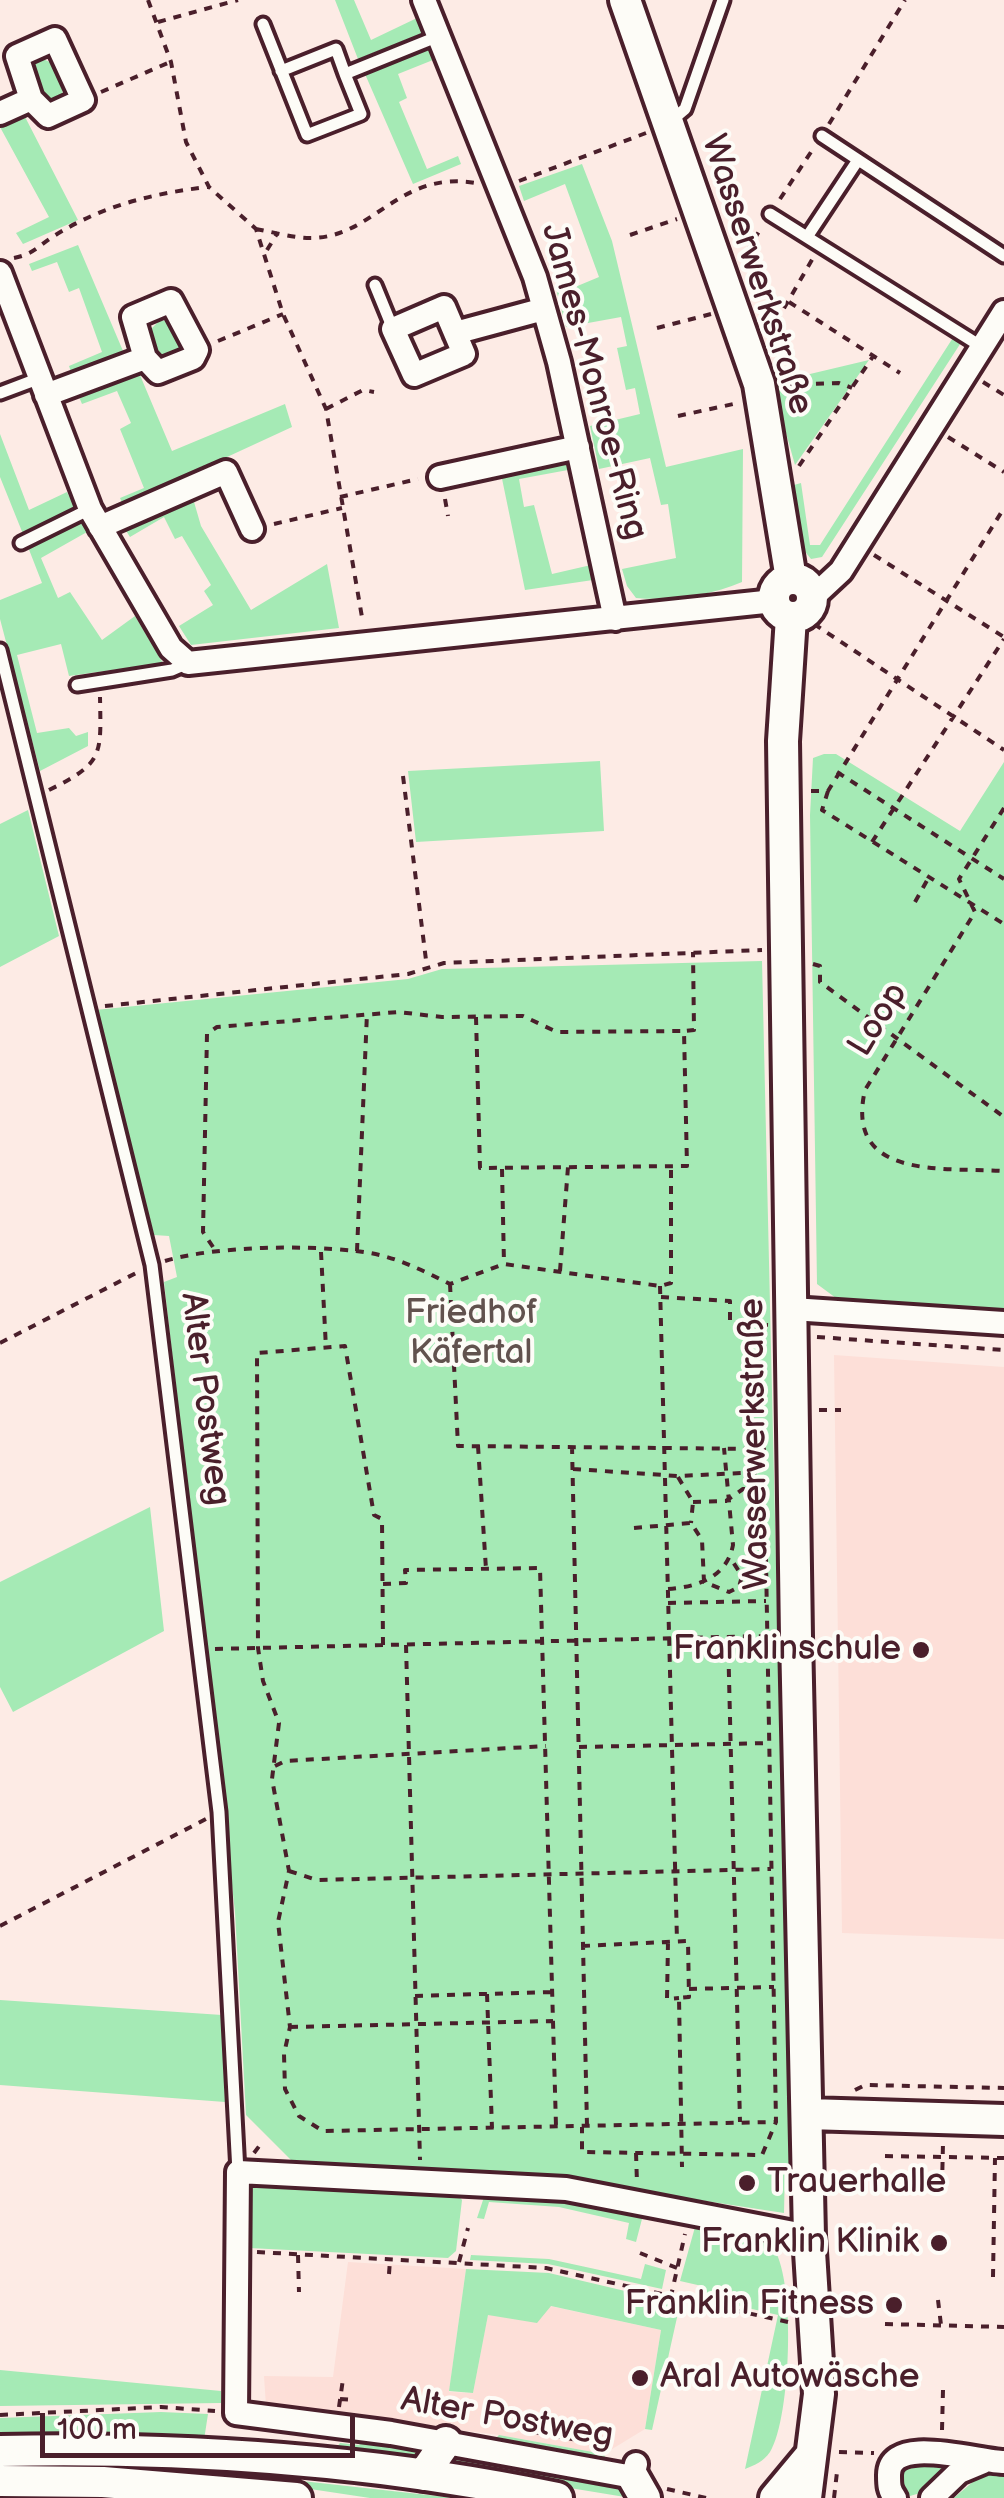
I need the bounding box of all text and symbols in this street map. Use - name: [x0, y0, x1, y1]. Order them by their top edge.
- street label: Wasserwerkstraße: [691, 130, 821, 420]
- street label: James-Monroe-Ring: [531, 219, 655, 545]
- street label: Loop: [840, 975, 918, 1065]
- street label: Alter Postweg: [170, 1290, 238, 1508]
- park label: Friedhof Käfertal: [405, 1293, 537, 1375]
- street label: Wasserwerkstraße: [732, 1298, 780, 1590]
- place label: Franklinschule: [673, 1629, 901, 1671]
- marker: Franklinschule: [910, 1639, 932, 1661]
- place label: Trauerhalle: [767, 2162, 946, 2204]
- marker: Trauerhalle: [736, 2172, 758, 2194]
- place label: Franklin Klinik: [701, 2222, 919, 2264]
- marker: Franklin Klinik: [928, 2232, 950, 2254]
- place label: Franklin Fitness: [624, 2284, 874, 2326]
- marker: Franklin Fitness: [883, 2294, 905, 2316]
- place label: Aral Autowäsche: [660, 2357, 919, 2399]
- marker: Aral Autowäsche: [629, 2367, 651, 2389]
- street label: Alter Postweg: [398, 2380, 616, 2458]
- scale bar: [45, 2393, 360, 2455]
- text: 100 m: [57, 2412, 137, 2448]

